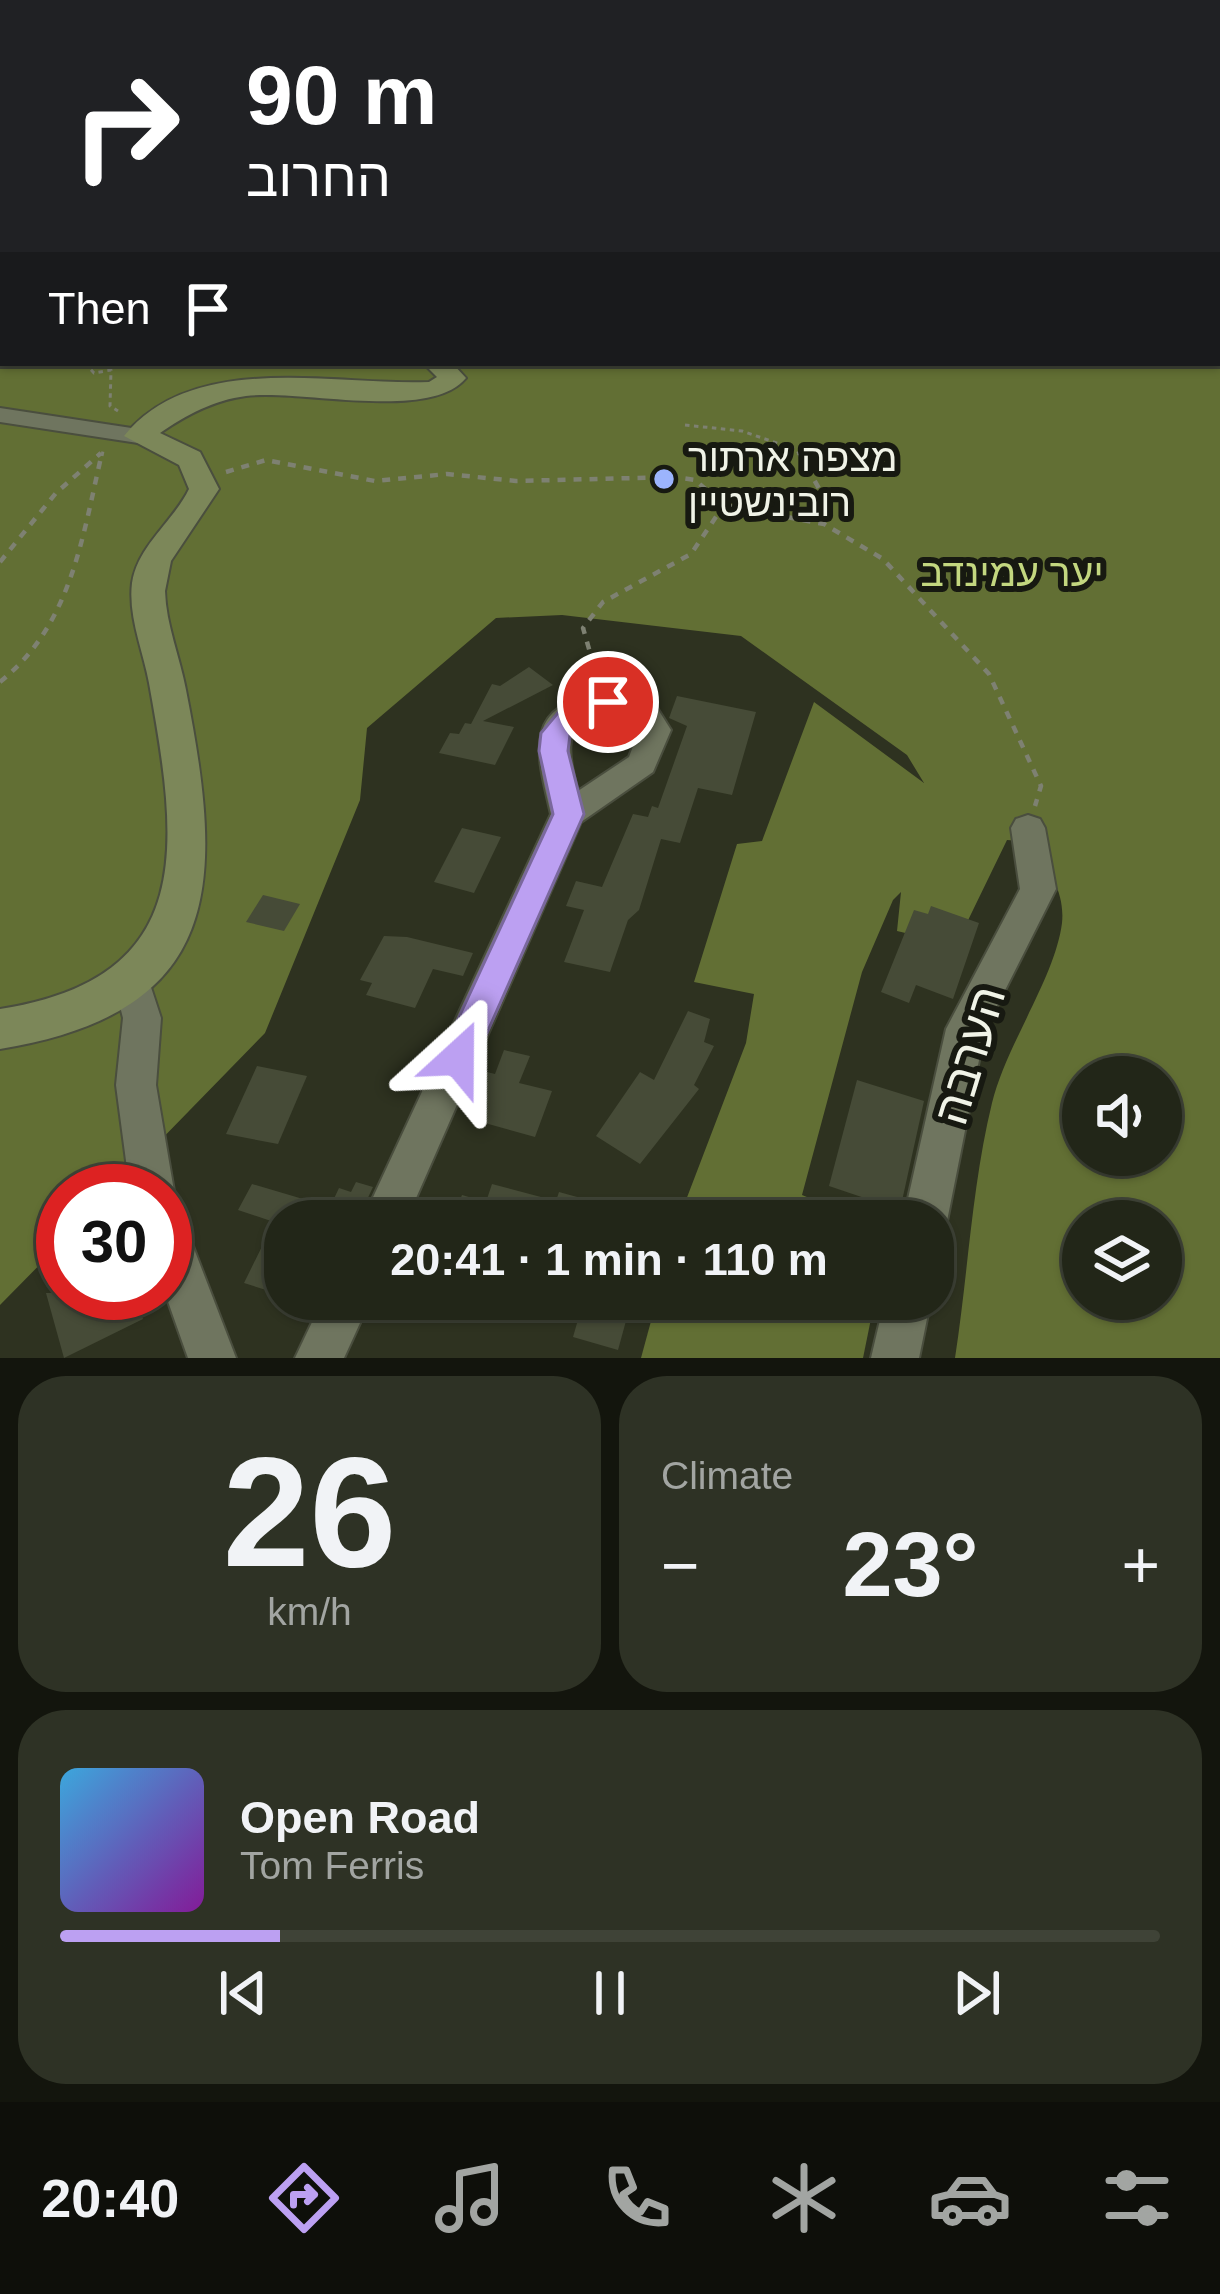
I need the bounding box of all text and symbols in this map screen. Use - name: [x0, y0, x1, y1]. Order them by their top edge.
- icon: right: [48, 48, 204, 204]
- text: 90 m: [246, 48, 437, 142]
- text: החרוב: [246, 147, 391, 207]
- icon: arrive: [175, 276, 241, 342]
- text: Then: [48, 283, 151, 334]
- place label: מצפה ארתור רובינשטיין: [688, 436, 897, 524]
- marker: מצפה ארתור רובינשטיין: [651, 466, 677, 492]
- park label: יער עמינדב: [920, 551, 1104, 594]
- pin: [557, 651, 659, 753]
- icon: arrive: [575, 669, 641, 735]
- street label: הערבה: [923, 980, 1016, 1131]
- position arrow: [395, 995, 521, 1121]
- map controls: [1062, 1056, 1182, 1320]
- button: sound: [1062, 1056, 1182, 1176]
- speed limit sign: 30: [36, 1164, 192, 1320]
- button: layers: [1062, 1200, 1182, 1320]
- text: 20:41 · 1 min · 110 m: [390, 1234, 828, 1285]
- text: 26: [223, 1425, 396, 1599]
- text: Climate: [661, 1454, 793, 1497]
- text: 23°: [842, 1515, 979, 1615]
- text: −: [661, 1528, 700, 1602]
- text: +: [1121, 1528, 1160, 1602]
- text: km/h: [267, 1590, 352, 1633]
- text: Open Road: [240, 1792, 480, 1843]
- text: Tom Ferris: [240, 1844, 424, 1887]
- icon: previous: [210, 1960, 276, 2026]
- icon: pause: [577, 1960, 643, 2026]
- icon: next: [944, 1960, 1010, 2026]
- icon: directions: [262, 2156, 346, 2240]
- icon: music: [428, 2156, 512, 2240]
- icon: phone: [595, 2156, 679, 2240]
- icon: climate: [762, 2156, 846, 2240]
- icon: car: [928, 2156, 1012, 2240]
- icon: filters: [1095, 2156, 1179, 2240]
- text: 20:40: [41, 2168, 179, 2228]

